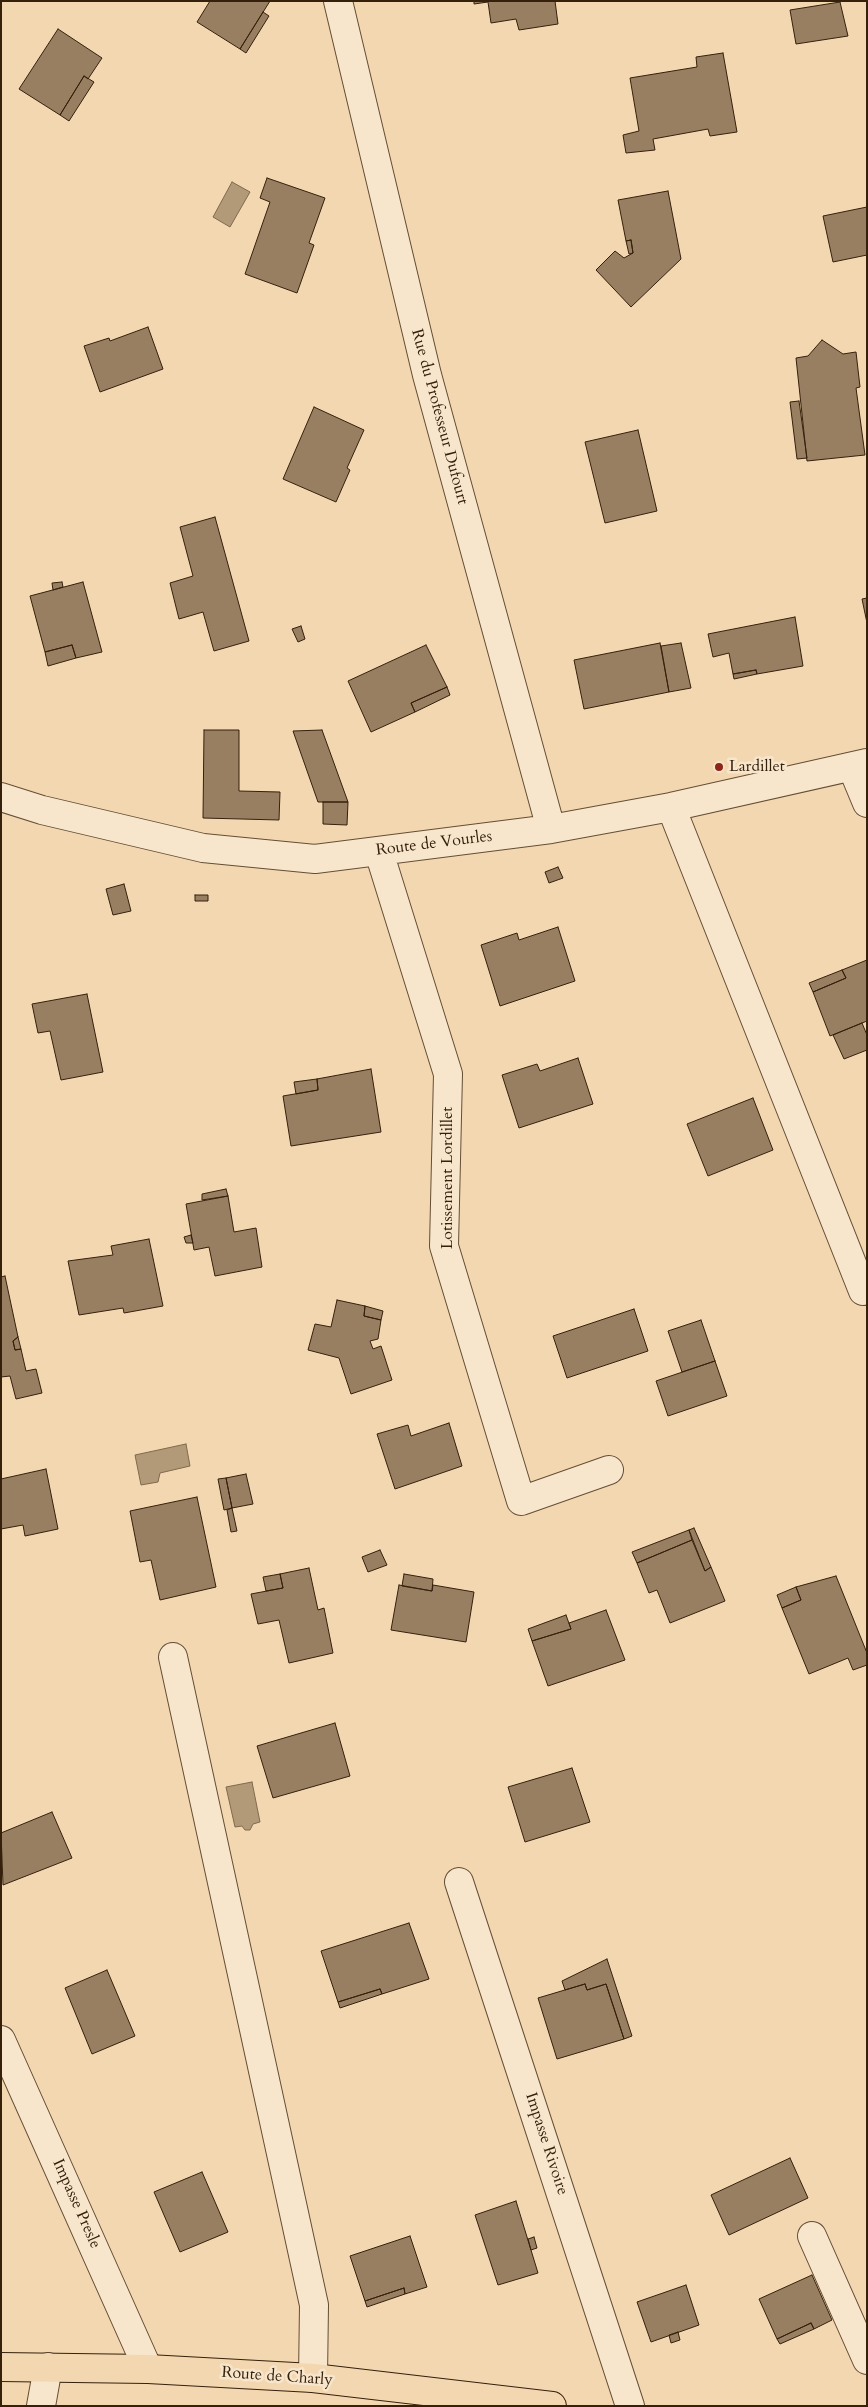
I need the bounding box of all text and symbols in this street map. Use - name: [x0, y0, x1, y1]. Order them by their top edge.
- street label: Rue du Professeur Dufourt: [406, 327, 472, 507]
- place label: Lardillet: [729, 757, 785, 777]
- marker: Lardillet: [713, 761, 725, 773]
- street label: Route de Vourles: [375, 827, 493, 861]
- street label: Lotissement Lordillet: [438, 1107, 458, 1249]
- street label: Impasse Rivoire: [520, 2090, 572, 2198]
- street label: Impasse Presle: [48, 2156, 104, 2252]
- street label: Route de Charly: [221, 2364, 333, 2390]

